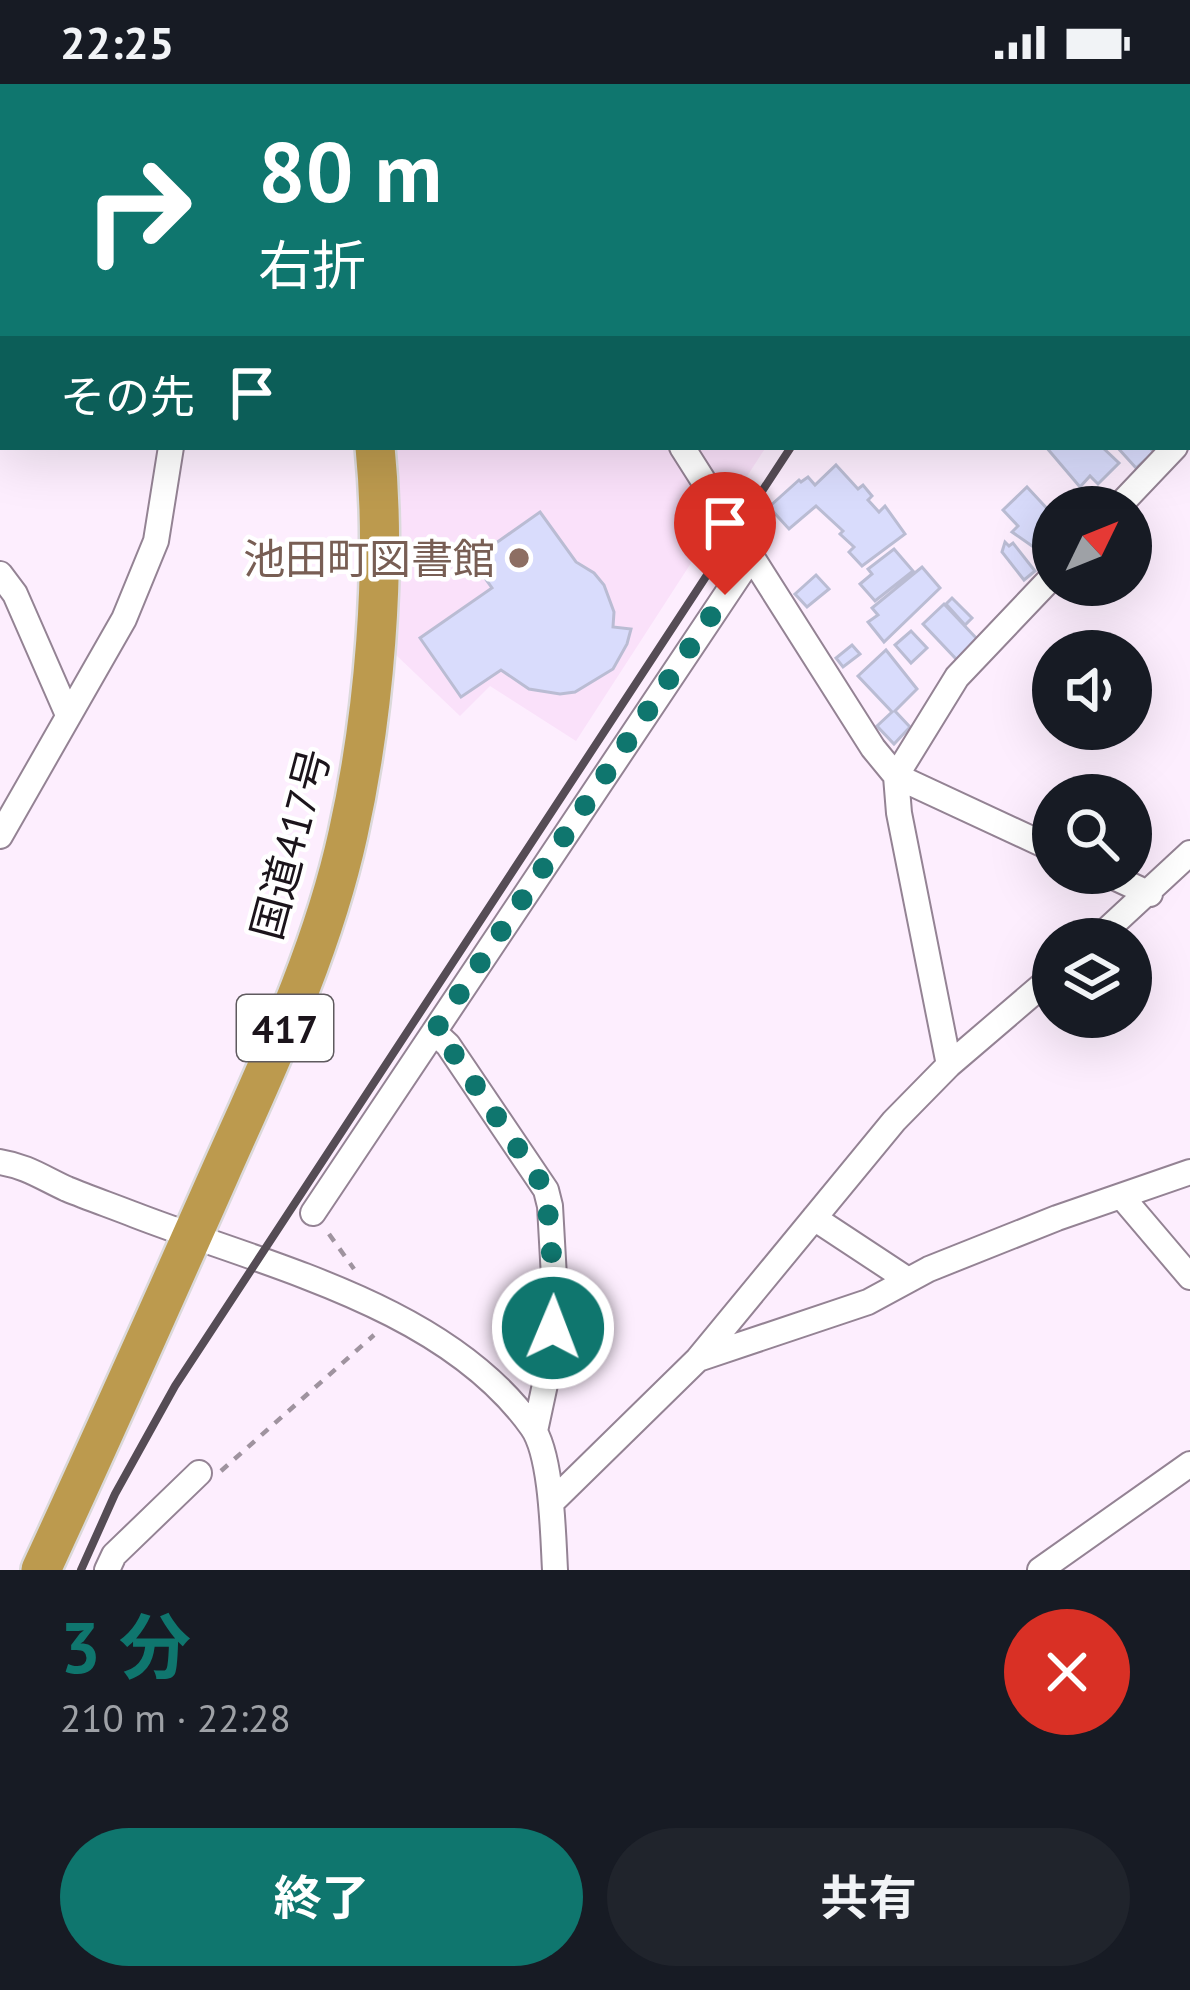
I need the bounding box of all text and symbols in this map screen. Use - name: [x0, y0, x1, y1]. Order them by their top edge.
- text: 22:25: [60, 13, 174, 71]
- text: 80 m: [258, 116, 442, 225]
- icon: right: [60, 132, 216, 288]
- text: 右折: [258, 230, 366, 300]
- icon: arrive: [219, 360, 285, 426]
- text: その先: [60, 367, 195, 425]
- pin: [674, 472, 776, 595]
- north arrow: [1032, 486, 1152, 606]
- map controls: [1032, 486, 1152, 1038]
- icon: arrive: [692, 490, 758, 556]
- place label: 池田町図書館: [243, 531, 495, 586]
- marker: 池田町図書館: [506, 545, 532, 571]
- button: sound: [1032, 630, 1152, 750]
- street label: 国道417号: [238, 743, 342, 945]
- button: search: [1032, 774, 1152, 894]
- button: layers: [1032, 918, 1152, 1038]
- road number: 417: [237, 995, 333, 1061]
- position arrow: [490, 1265, 616, 1391]
- text: 3 分: [60, 1600, 191, 1693]
- button: close: [1004, 1609, 1130, 1735]
- text: 210 m · 22:28: [60, 1692, 291, 1743]
- button: 終了: [60, 1828, 583, 1966]
- button: 共有: [607, 1828, 1130, 1966]

